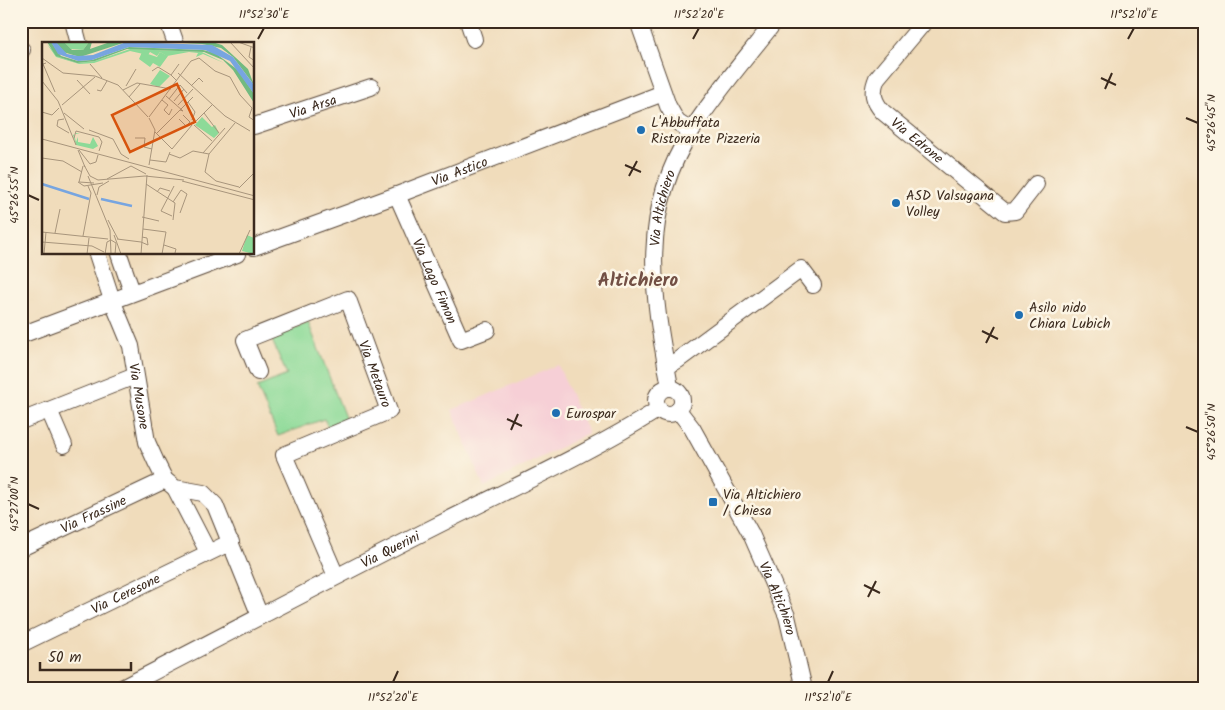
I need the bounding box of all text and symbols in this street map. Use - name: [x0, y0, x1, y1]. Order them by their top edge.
- text: 11°52'30"E: [239, 5, 290, 24]
- text: 11°52'20"E: [674, 5, 725, 24]
- text: 11°52'10"E: [1110, 5, 1159, 24]
- inset map: [42, 42, 255, 255]
- street label: Via Arsa: [287, 89, 340, 125]
- text: 45°26'45"N: [1202, 94, 1221, 152]
- place label: L'Abbuffata Ristorante Pizzeria: [651, 112, 760, 150]
- street label: Via Edrone: [885, 112, 949, 170]
- marker: L'Abbuffata Ristorante Pizzeria: [635, 124, 647, 136]
- street label: Via Astico: [428, 151, 491, 193]
- text: 45°26'55"N: [5, 166, 24, 224]
- street label: Via Altichiero: [645, 167, 682, 247]
- place label: ASD Valsugana Volley: [906, 185, 994, 223]
- marker: ASD Valsugana Volley: [890, 197, 902, 209]
- street label: Via Lago Fimon: [406, 235, 463, 328]
- district label: Altichiero: [598, 266, 678, 296]
- place label: Asilo nido Chiara Lubich: [1029, 297, 1110, 335]
- marker: Asilo nido Chiara Lubich: [1013, 309, 1025, 321]
- street label: Via Metauro: [352, 337, 397, 411]
- street label: Via Musone: [122, 362, 155, 432]
- place label: Eurospar: [566, 403, 617, 425]
- text: 45°26'50"N: [1202, 403, 1221, 461]
- marker: Eurospar: [550, 407, 562, 419]
- text: 45°27'00"N: [5, 476, 24, 532]
- place label: Via Altichiero / Chiesa: [723, 484, 801, 522]
- street label: Via Frassine: [57, 489, 131, 540]
- marker: Via Altichiero / Chiesa: [707, 496, 719, 508]
- street label: Via Querini: [357, 526, 424, 575]
- street label: Via Altichiero: [752, 558, 801, 638]
- street label: Via Ceresone: [87, 568, 165, 620]
- scale bar: [40, 640, 131, 672]
- text: 50 m: [48, 646, 82, 670]
- text: 11°52'20"E: [368, 688, 419, 707]
- text: 11°52'10"E: [804, 688, 853, 707]

